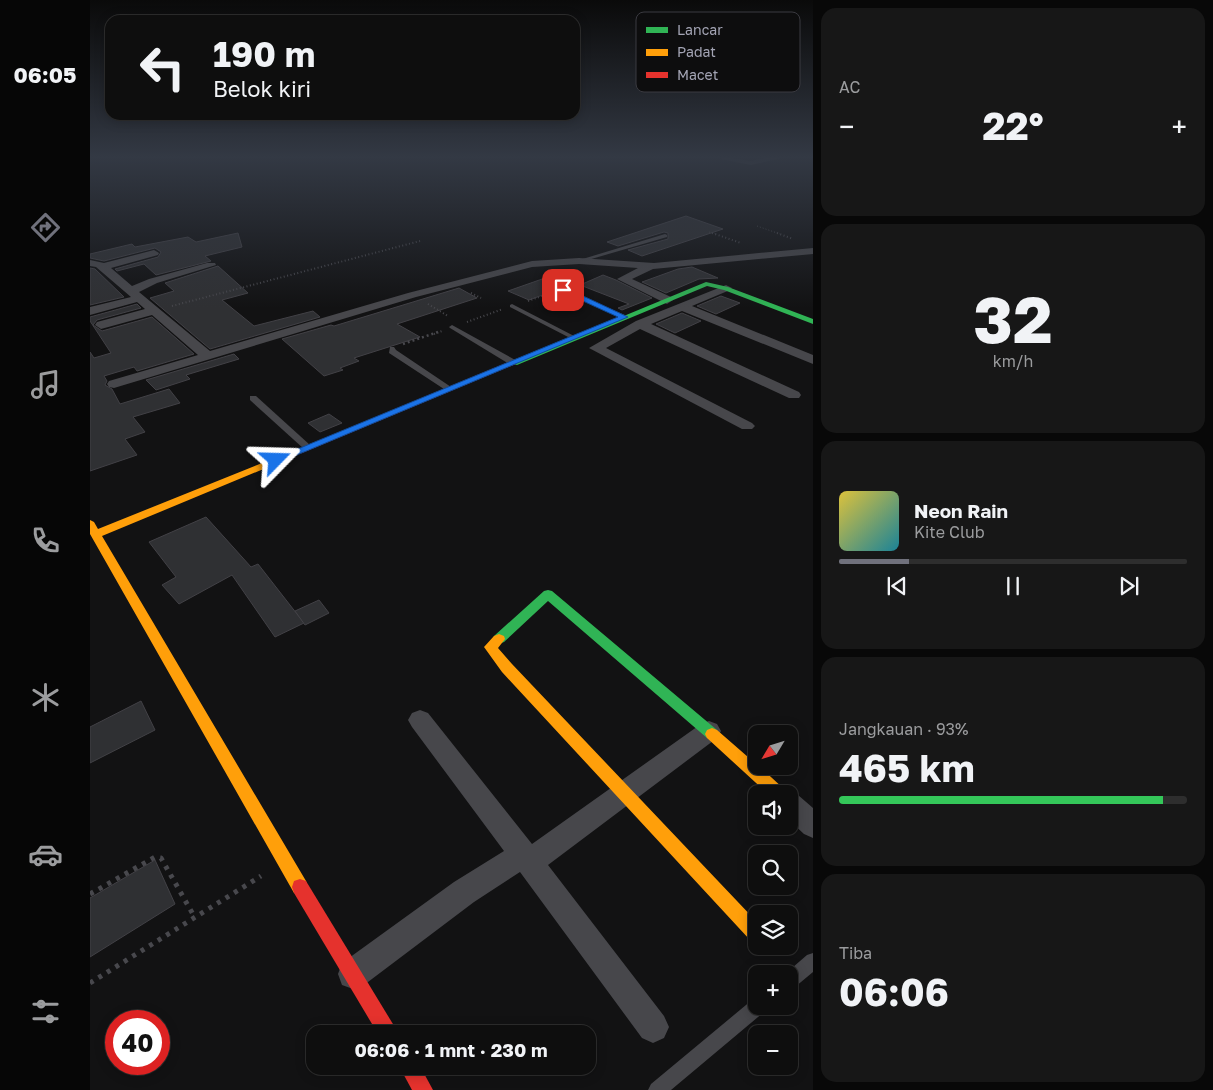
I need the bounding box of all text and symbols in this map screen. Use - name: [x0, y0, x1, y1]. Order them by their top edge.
- legend: [636, 12, 800, 92]
- text: Lancar: [677, 21, 723, 38]
- text: 190 m: [213, 33, 315, 75]
- icon: left: [130, 35, 195, 100]
- text: Padat: [677, 43, 716, 60]
- text: 06:05: [13, 61, 77, 88]
- text: Macet: [677, 66, 718, 83]
- text: Belok kiri: [213, 75, 311, 102]
- text: AC: [839, 77, 860, 97]
- text: 22°: [982, 103, 1044, 148]
- text: −: [839, 110, 854, 143]
- text: +: [1172, 110, 1187, 143]
- icon: directions: [28, 210, 63, 245]
- pin: [542, 269, 584, 311]
- icon: arrive: [549, 276, 577, 304]
- text: 32: [973, 279, 1053, 357]
- text: km/h: [993, 351, 1033, 371]
- icon: music: [28, 367, 63, 402]
- position arrow: [249, 433, 301, 485]
- text: Neon Rain: [914, 499, 1008, 522]
- text: Kite Club: [914, 522, 985, 542]
- icon: phone: [28, 523, 63, 558]
- icon: previous: [883, 572, 911, 600]
- icon: pause: [999, 572, 1027, 600]
- icon: next: [1115, 572, 1143, 600]
- icon: climate: [28, 680, 63, 715]
- text: Jangkauan · 93%: [839, 719, 968, 739]
- north arrow: [748, 725, 798, 775]
- map controls: [748, 725, 798, 1075]
- text: 465 km: [839, 745, 975, 790]
- button: sound: [748, 785, 798, 835]
- icon: car: [28, 837, 63, 872]
- button: search: [748, 845, 798, 895]
- button: layers: [748, 905, 798, 955]
- text: Tiba: [839, 943, 872, 963]
- button: +: [748, 965, 798, 1015]
- text: 06:06: [839, 969, 949, 1014]
- icon: filters: [28, 994, 63, 1029]
- speed limit sign: 40: [105, 1010, 170, 1075]
- button: −: [748, 1025, 798, 1075]
- text: 06:06 · 1 mnt · 230 m: [354, 1038, 548, 1061]

